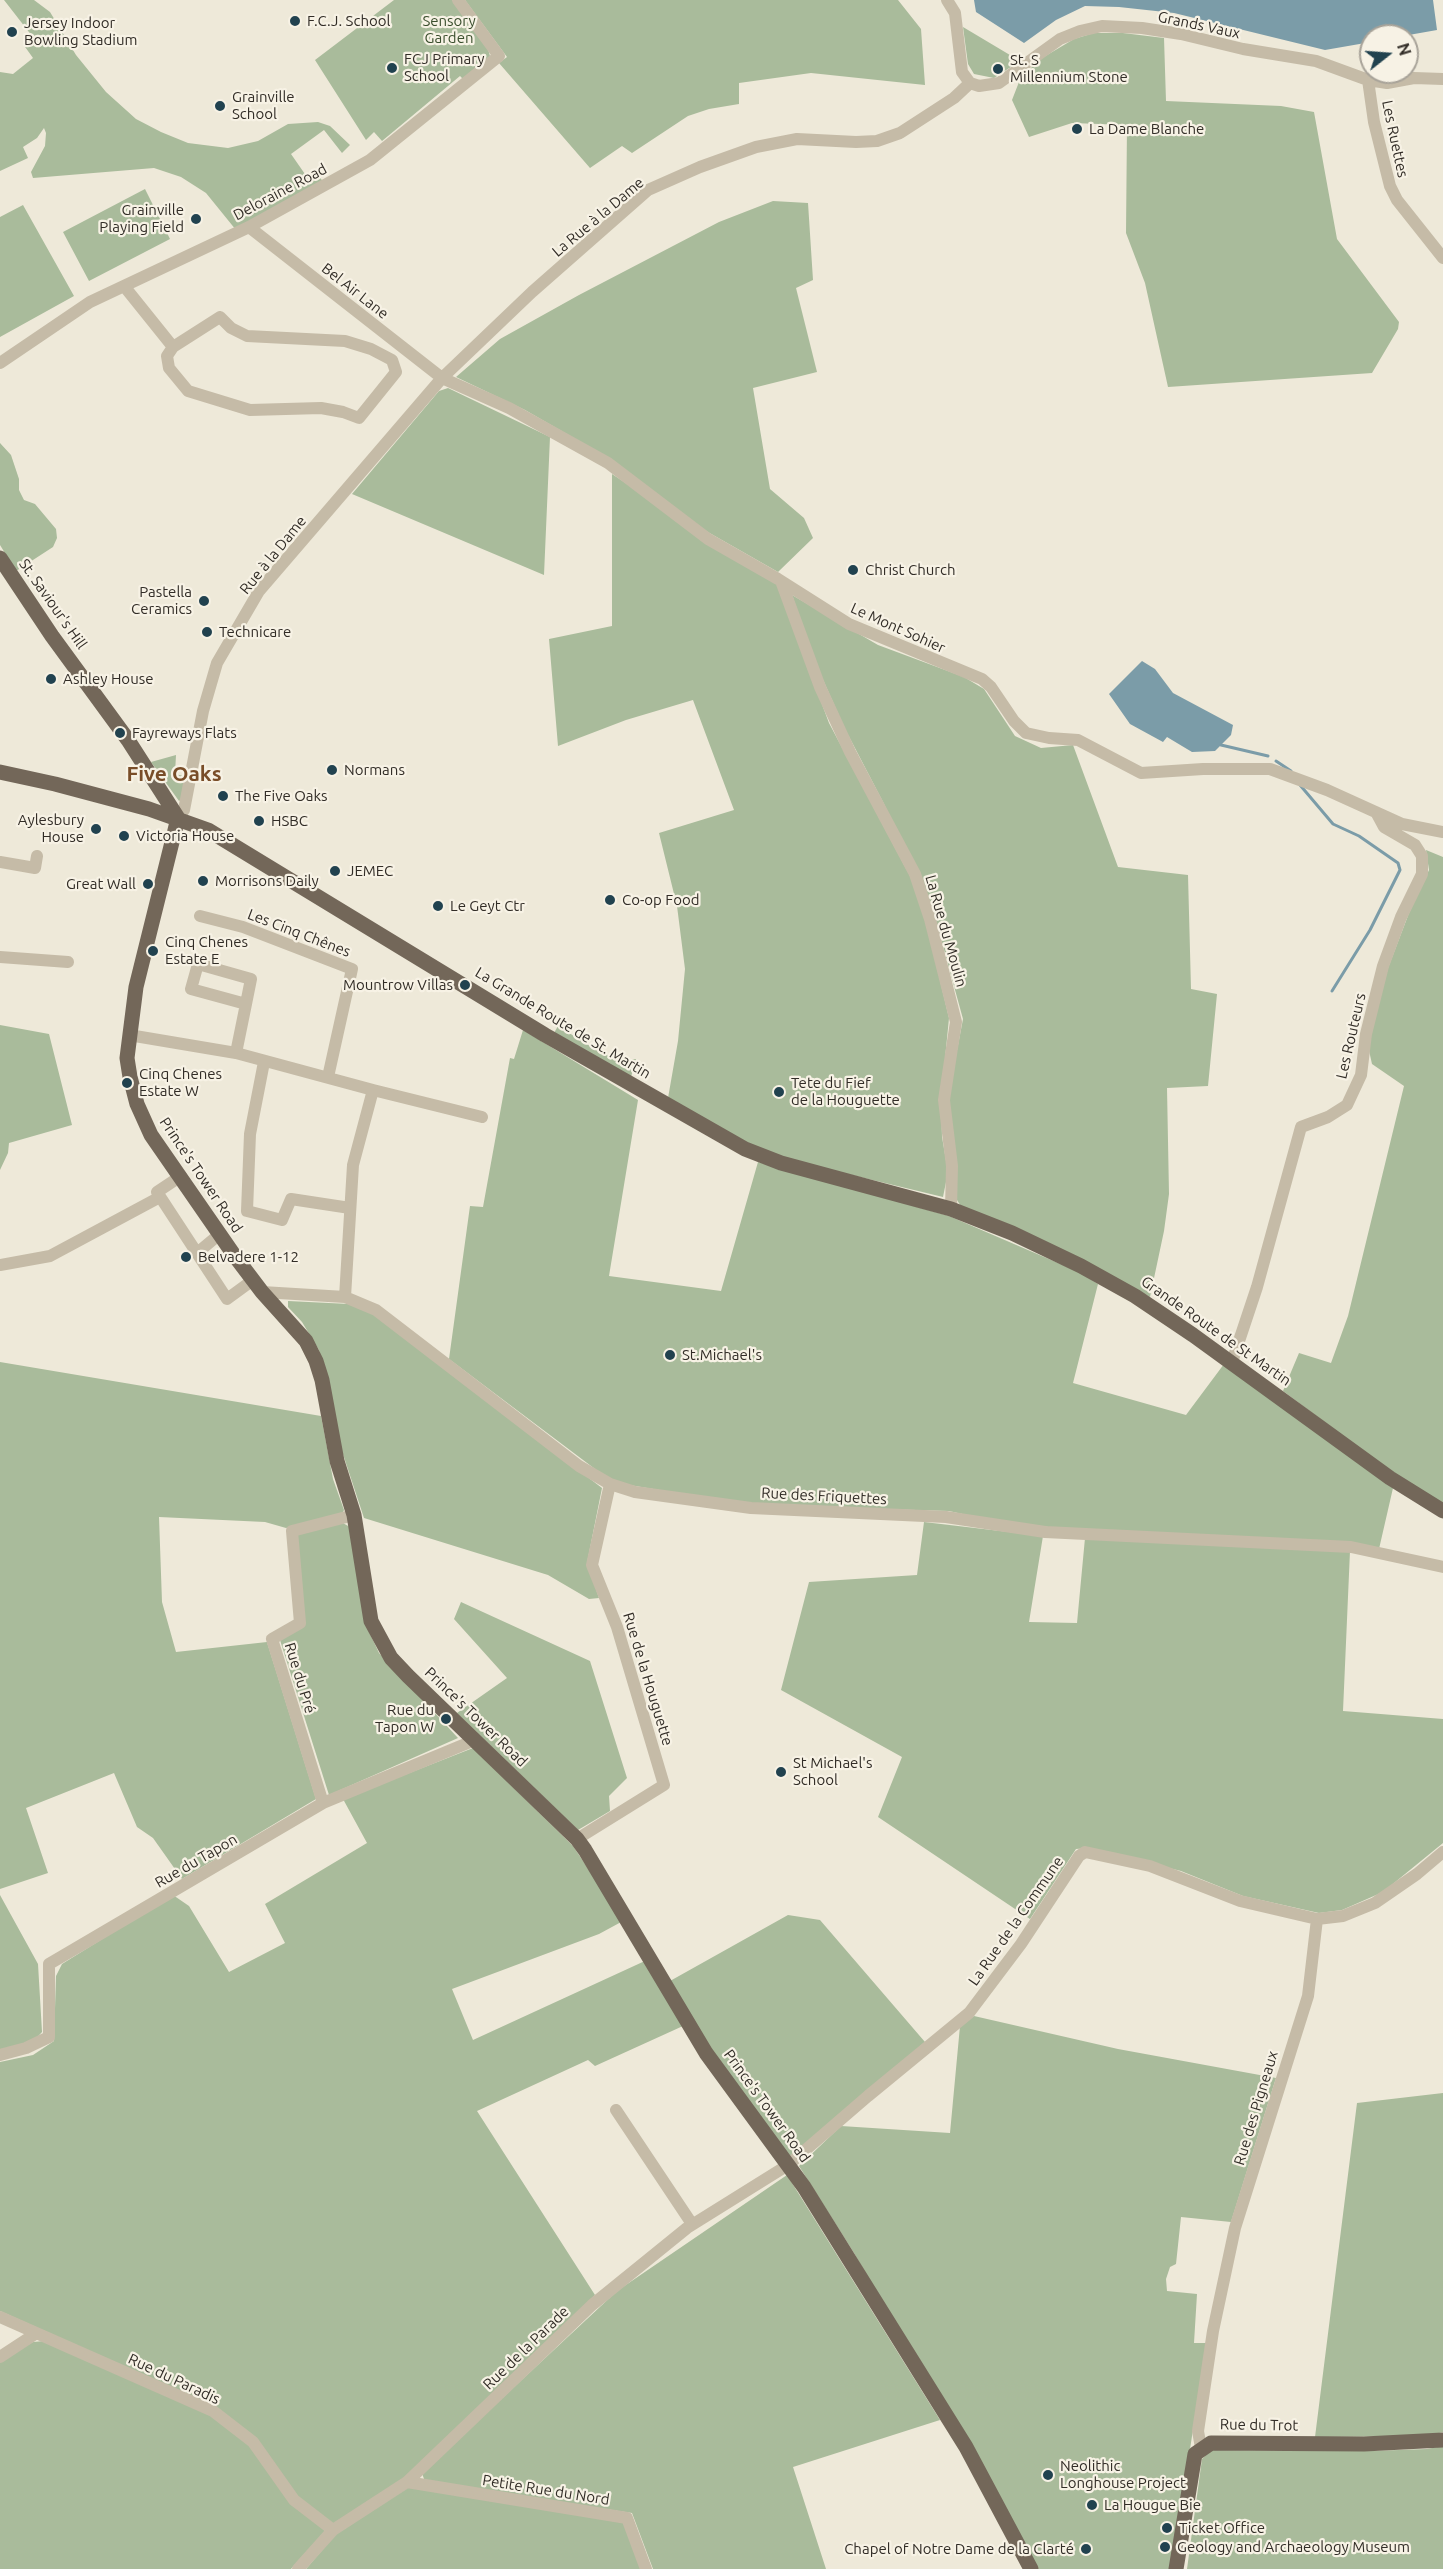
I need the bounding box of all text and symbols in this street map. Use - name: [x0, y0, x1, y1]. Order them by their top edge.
- street label: Grands Vaux: [1156, 7, 1242, 43]
- place label: F.C.J. School: [307, 12, 390, 30]
- park label: Sensory Garden: [422, 12, 476, 47]
- place label: Jersey Indoor Bowling Stadium: [24, 14, 137, 49]
- marker: F.C.J. School: [288, 14, 302, 28]
- north arrow: [1359, 24, 1419, 84]
- marker: Jersey Indoor Bowling Stadium: [5, 25, 19, 39]
- text: N: [1394, 41, 1415, 58]
- place label: FCJ Primary School: [404, 50, 484, 85]
- place label: St. S Millennium Stone: [1010, 51, 1128, 86]
- marker: FCJ Primary School: [385, 61, 399, 75]
- marker: St. S Millennium Stone: [991, 62, 1005, 76]
- place label: Grainville School: [232, 88, 295, 123]
- marker: Grainville School: [213, 99, 227, 113]
- street label: Les Ruettes: [1378, 99, 1412, 179]
- place label: La Dame Blanche: [1089, 120, 1204, 138]
- marker: La Dame Blanche: [1070, 122, 1084, 136]
- street label: Deloraine Road: [230, 160, 330, 224]
- street label: La Rue à la Dame: [548, 173, 648, 261]
- place label: Grainville Playing Field: [99, 201, 184, 236]
- marker: Grainville Playing Field: [189, 212, 203, 226]
- street label: Bel Air Lane: [318, 259, 392, 323]
- street label: Rue à la Dame: [236, 512, 310, 598]
- street label: St. Saviour's Hill: [15, 555, 91, 653]
- place label: Christ Church: [865, 561, 955, 579]
- marker: Christ Church: [846, 563, 860, 577]
- place label: Pastella Ceramics: [131, 583, 192, 618]
- marker: Pastella Ceramics: [197, 594, 211, 608]
- street label: Le Mont Sohier: [848, 599, 948, 657]
- place label: Technicare: [219, 623, 291, 641]
- marker: Technicare: [200, 625, 214, 639]
- place label: Ashley House: [63, 670, 153, 688]
- marker: Ashley House: [44, 672, 58, 686]
- place label: Fayreways Flats: [132, 724, 237, 742]
- marker: Fayreways Flats: [113, 726, 127, 740]
- district label: Five Oaks: [126, 761, 222, 787]
- place label: Normans: [344, 761, 405, 779]
- marker: Normans: [325, 763, 339, 777]
- place label: The Five Oaks: [235, 787, 328, 805]
- marker: The Five Oaks: [216, 789, 230, 803]
- place label: Aylesbury House: [18, 811, 84, 846]
- place label: HSBC: [271, 812, 308, 830]
- marker: HSBC: [252, 814, 266, 828]
- marker: Aylesbury House: [89, 822, 103, 836]
- place label: Victoria House: [136, 827, 234, 845]
- marker: Victoria House: [117, 829, 131, 843]
- place label: JEMEC: [347, 862, 393, 880]
- marker: JEMEC: [328, 864, 342, 878]
- place label: Morrisons Daily: [215, 872, 319, 890]
- street label: La Rue du Moulin: [921, 873, 971, 989]
- marker: Morrisons Daily: [196, 874, 210, 888]
- place label: Great Wall: [66, 875, 136, 893]
- marker: Great Wall: [141, 877, 155, 891]
- place label: Co-op Food: [622, 891, 700, 909]
- marker: Co-op Food: [603, 893, 617, 907]
- place label: Le Geyt Ctr: [450, 897, 525, 915]
- marker: Le Geyt Ctr: [431, 899, 445, 913]
- street label: Les Cinq Chênes: [245, 905, 353, 961]
- place label: Cinq Chenes Estate E: [165, 933, 248, 968]
- marker: Cinq Chenes Estate E: [146, 944, 160, 958]
- street label: La Grande Route de St. Martin: [472, 963, 654, 1083]
- place label: Mountrow Villas: [343, 976, 453, 994]
- marker: Mountrow Villas: [458, 978, 472, 992]
- street label: Les Routeurs: [1332, 991, 1370, 1081]
- place label: Cinq Chenes Estate W: [139, 1065, 222, 1100]
- place label: Tete du Fief de la Houguette: [791, 1074, 900, 1109]
- marker: Cinq Chenes Estate W: [120, 1076, 134, 1090]
- marker: Tete du Fief de la Houguette: [772, 1085, 786, 1099]
- street label: Prince's Tower Road: [156, 1114, 246, 1236]
- place label: Belvadere 1-12: [198, 1248, 299, 1266]
- marker: Belvadere 1-12: [179, 1250, 193, 1264]
- street label: Grande Route de St Martin: [1138, 1272, 1294, 1390]
- place label: St.Michael's: [682, 1346, 762, 1364]
- marker: St.Michael's: [663, 1348, 677, 1362]
- street label: Rue des Friquettes: [761, 1484, 887, 1508]
- street label: Rue de la Houguette: [619, 1610, 677, 1748]
- street label: Rue du Pré: [281, 1640, 319, 1716]
- street label: Prince's Tower Road: [421, 1663, 531, 1771]
- place label: Rue du Tapon W: [375, 1701, 434, 1736]
- marker: Rue du Tapon W: [439, 1712, 453, 1726]
- place label: St Michael's School: [793, 1754, 872, 1789]
- marker: St Michael's School: [774, 1765, 788, 1779]
- street label: Rue du Tapon: [152, 1830, 240, 1892]
- street label: La Rue de la Commune: [965, 1853, 1067, 1989]
- street label: Prince's Tower Road: [720, 2046, 814, 2166]
- street label: Rue des Pigneaux: [1230, 2049, 1282, 2167]
- street label: Rue de la Parade: [479, 2303, 573, 2393]
- street label: Rue du Paradis: [125, 2350, 223, 2408]
- street label: Rue du Trot: [1220, 2415, 1298, 2435]
- place label: Neolithic Longhouse Project: [1060, 2457, 1186, 2492]
- marker: Neolithic Longhouse Project: [1041, 2468, 1055, 2482]
- street label: Petite Rue du Nord: [481, 2471, 611, 2509]
- place label: La Hougue Bie: [1104, 2496, 1201, 2514]
- marker: La Hougue Bie: [1085, 2498, 1099, 2512]
- place label: Ticket Office: [1179, 2519, 1265, 2537]
- marker: Ticket Office: [1160, 2521, 1174, 2535]
- place label: Geology and Archaeology Museum: [1177, 2538, 1410, 2556]
- place label: Chapel of Notre Dame de la Clarté: [844, 2540, 1074, 2558]
- marker: Geology and Archaeology Museum: [1158, 2540, 1172, 2554]
- marker: Chapel of Notre Dame de la Clarté: [1079, 2542, 1093, 2556]

